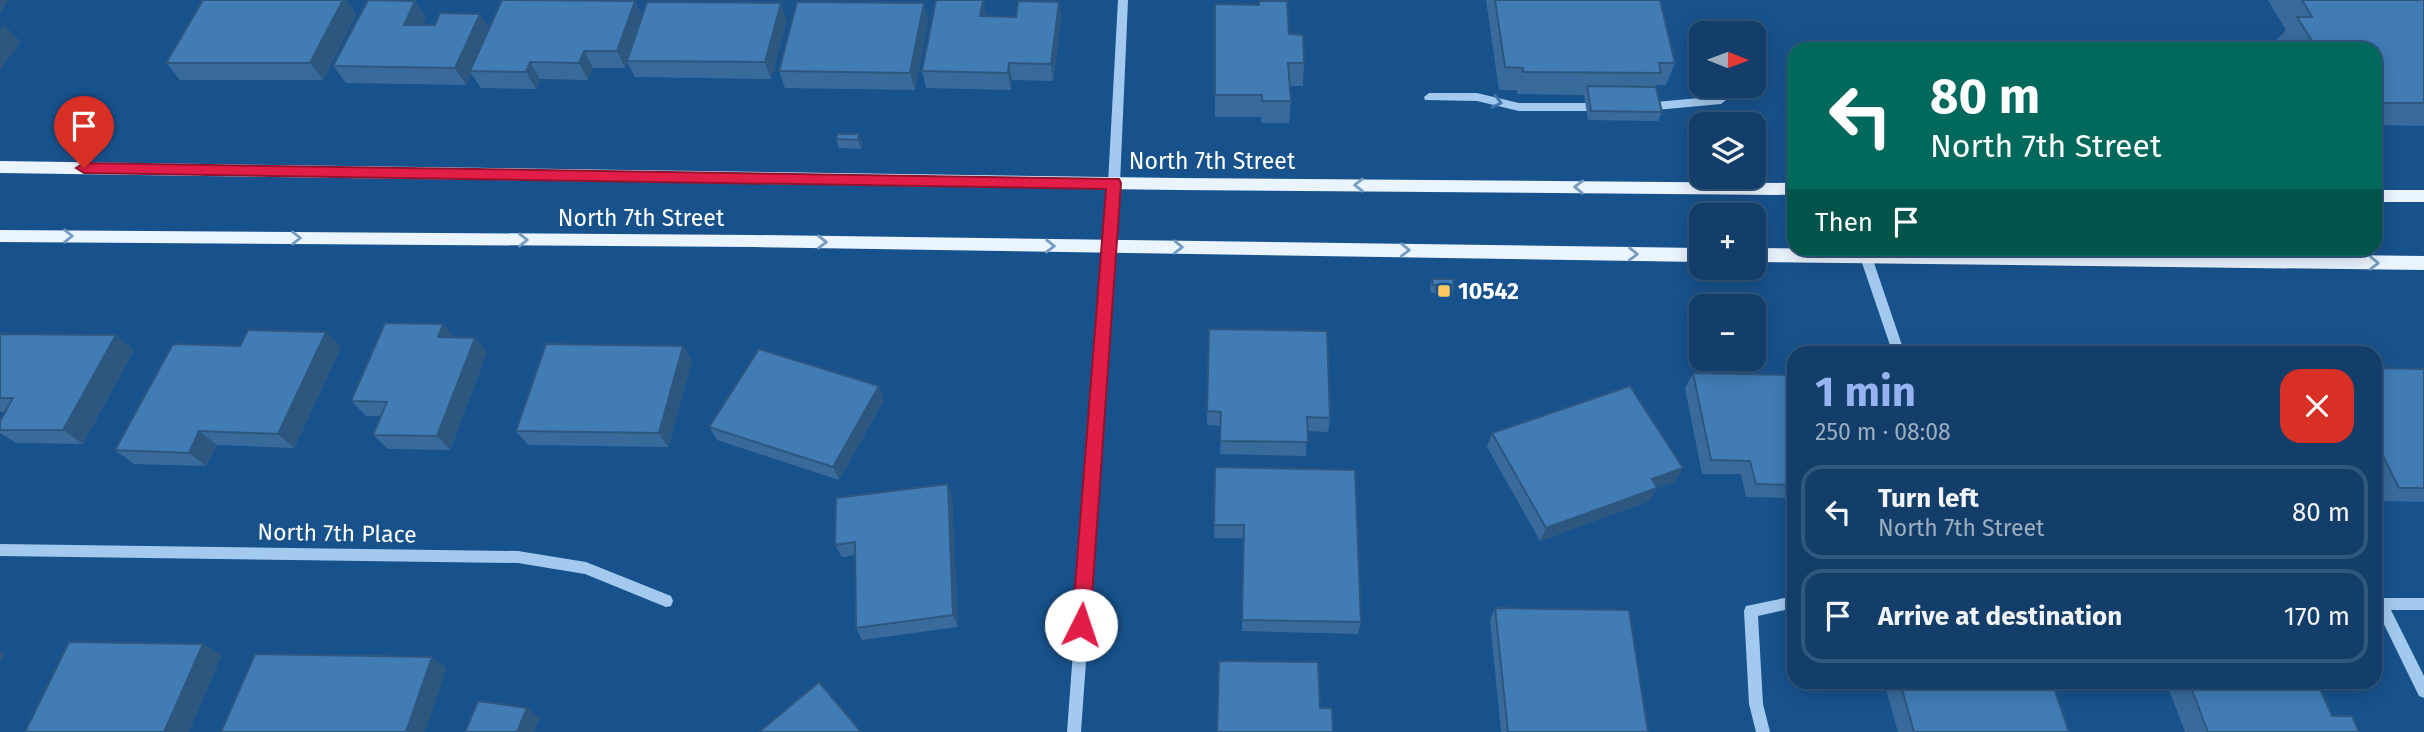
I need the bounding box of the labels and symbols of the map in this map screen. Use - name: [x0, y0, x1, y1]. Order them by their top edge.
- north arrow: [1689, 21, 1766, 98]
- one-way arrow: [1491, 94, 1503, 108]
- pin: [54, 96, 114, 168]
- street label: North 7th Street: [1129, 147, 1296, 175]
- one-way arrow: [1354, 177, 1364, 193]
- one-way arrow: [1573, 179, 1584, 194]
- street label: North 7th Street: [558, 204, 725, 232]
- one-way arrow: [63, 228, 74, 244]
- one-way arrow: [291, 230, 301, 246]
- one-way arrow: [518, 232, 529, 248]
- one-way arrow: [817, 235, 828, 250]
- one-way arrow: [1044, 238, 1055, 253]
- one-way arrow: [1173, 239, 1183, 255]
- one-way arrow: [1400, 243, 1411, 258]
- one-way arrow: [1627, 246, 1638, 261]
- one-way arrow: [2369, 255, 2380, 271]
- place label: 10542: [1458, 277, 1519, 305]
- marker: 10542: [1436, 283, 1452, 299]
- street label: North 7th Place: [257, 518, 417, 548]
- position arrow: [1044, 588, 1118, 662]

